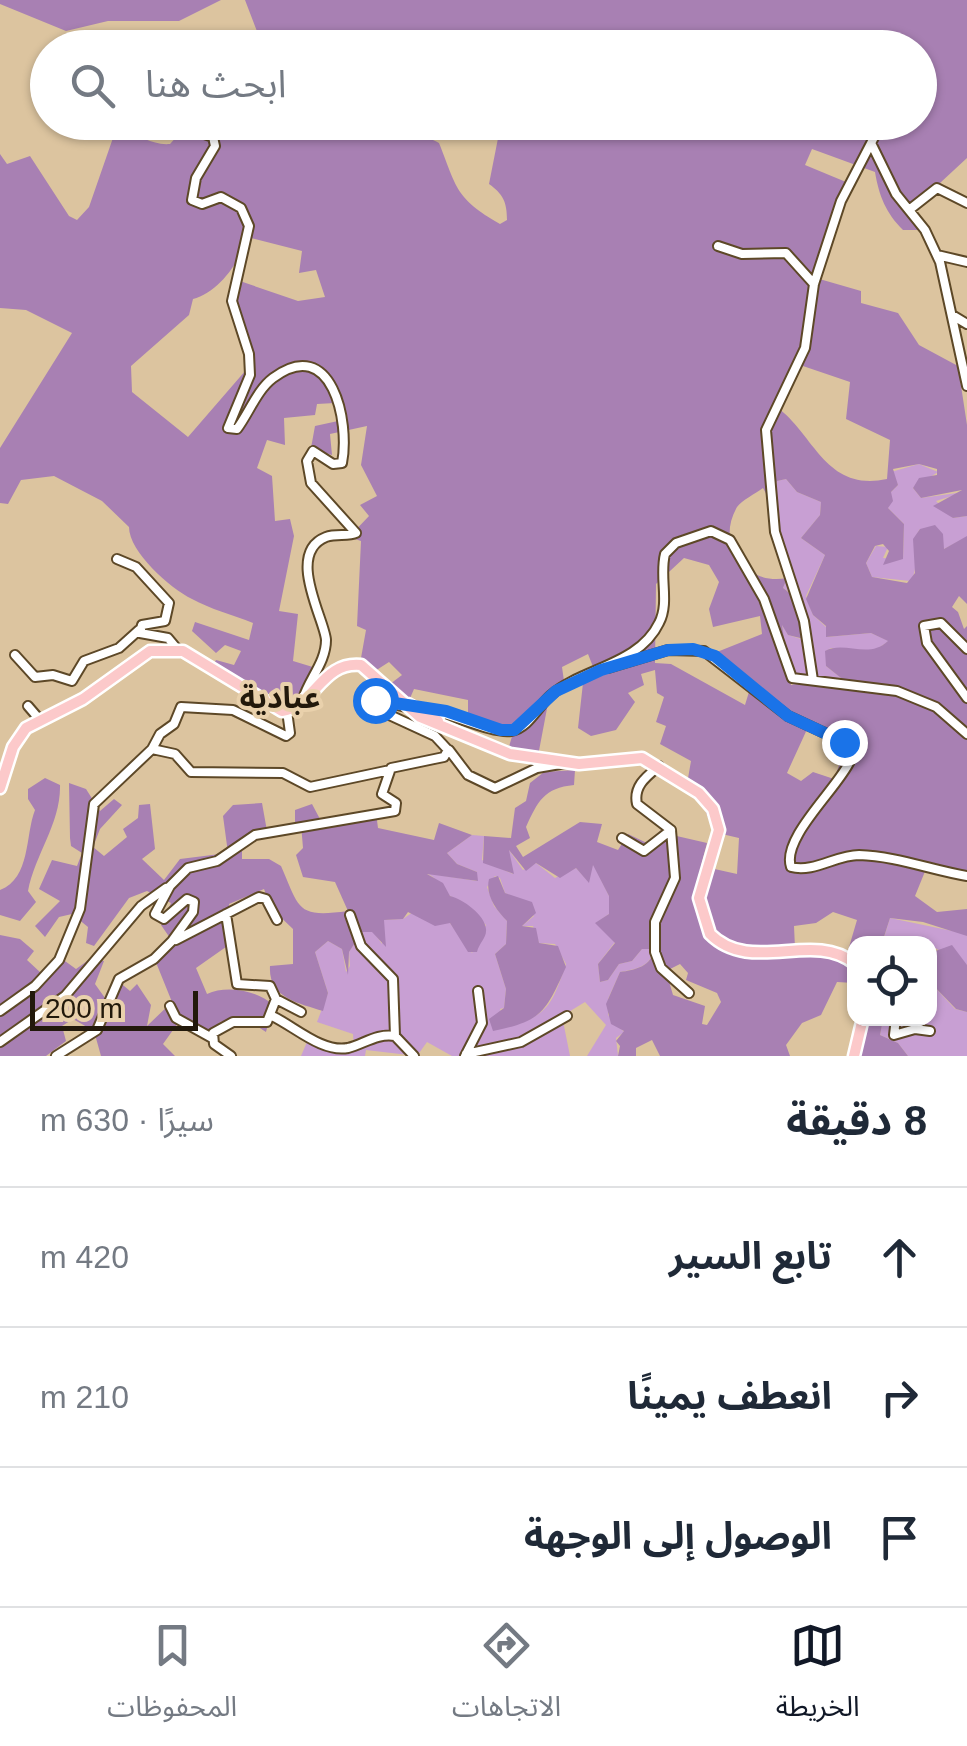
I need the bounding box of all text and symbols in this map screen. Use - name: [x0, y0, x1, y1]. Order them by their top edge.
- search box: [30, 30, 937, 140]
- icon: search: [65, 58, 120, 113]
- text: ابحث هنا: [145, 63, 286, 105]
- route start: [353, 678, 399, 724]
- district label: عبادية: [240, 681, 320, 715]
- route end: [822, 720, 868, 766]
- map controls: [847, 936, 937, 1026]
- button: locate: [847, 936, 937, 1026]
- scale bar: [30, 986, 198, 1030]
- text: 200 m: [45, 993, 123, 1024]
- text: 8 دقيقة: [786, 1097, 927, 1144]
- text: سيرًا · 630 m: [40, 1102, 214, 1138]
- icon: ahead: [872, 1230, 927, 1285]
- text: تابع السير: [669, 1235, 832, 1277]
- text: 420 m: [40, 1239, 129, 1275]
- icon: right: [872, 1370, 927, 1425]
- text: انعطف يمينًا: [627, 1375, 832, 1417]
- text: 210 m: [40, 1379, 129, 1415]
- icon: arrive: [872, 1510, 927, 1565]
- text: الوصول إلى الوجهة: [524, 1515, 832, 1557]
- tab: المحفوظات: [107, 1618, 237, 1737]
- tab: الاتجاهات: [452, 1618, 561, 1737]
- tab: الخريطة: [776, 1618, 860, 1737]

